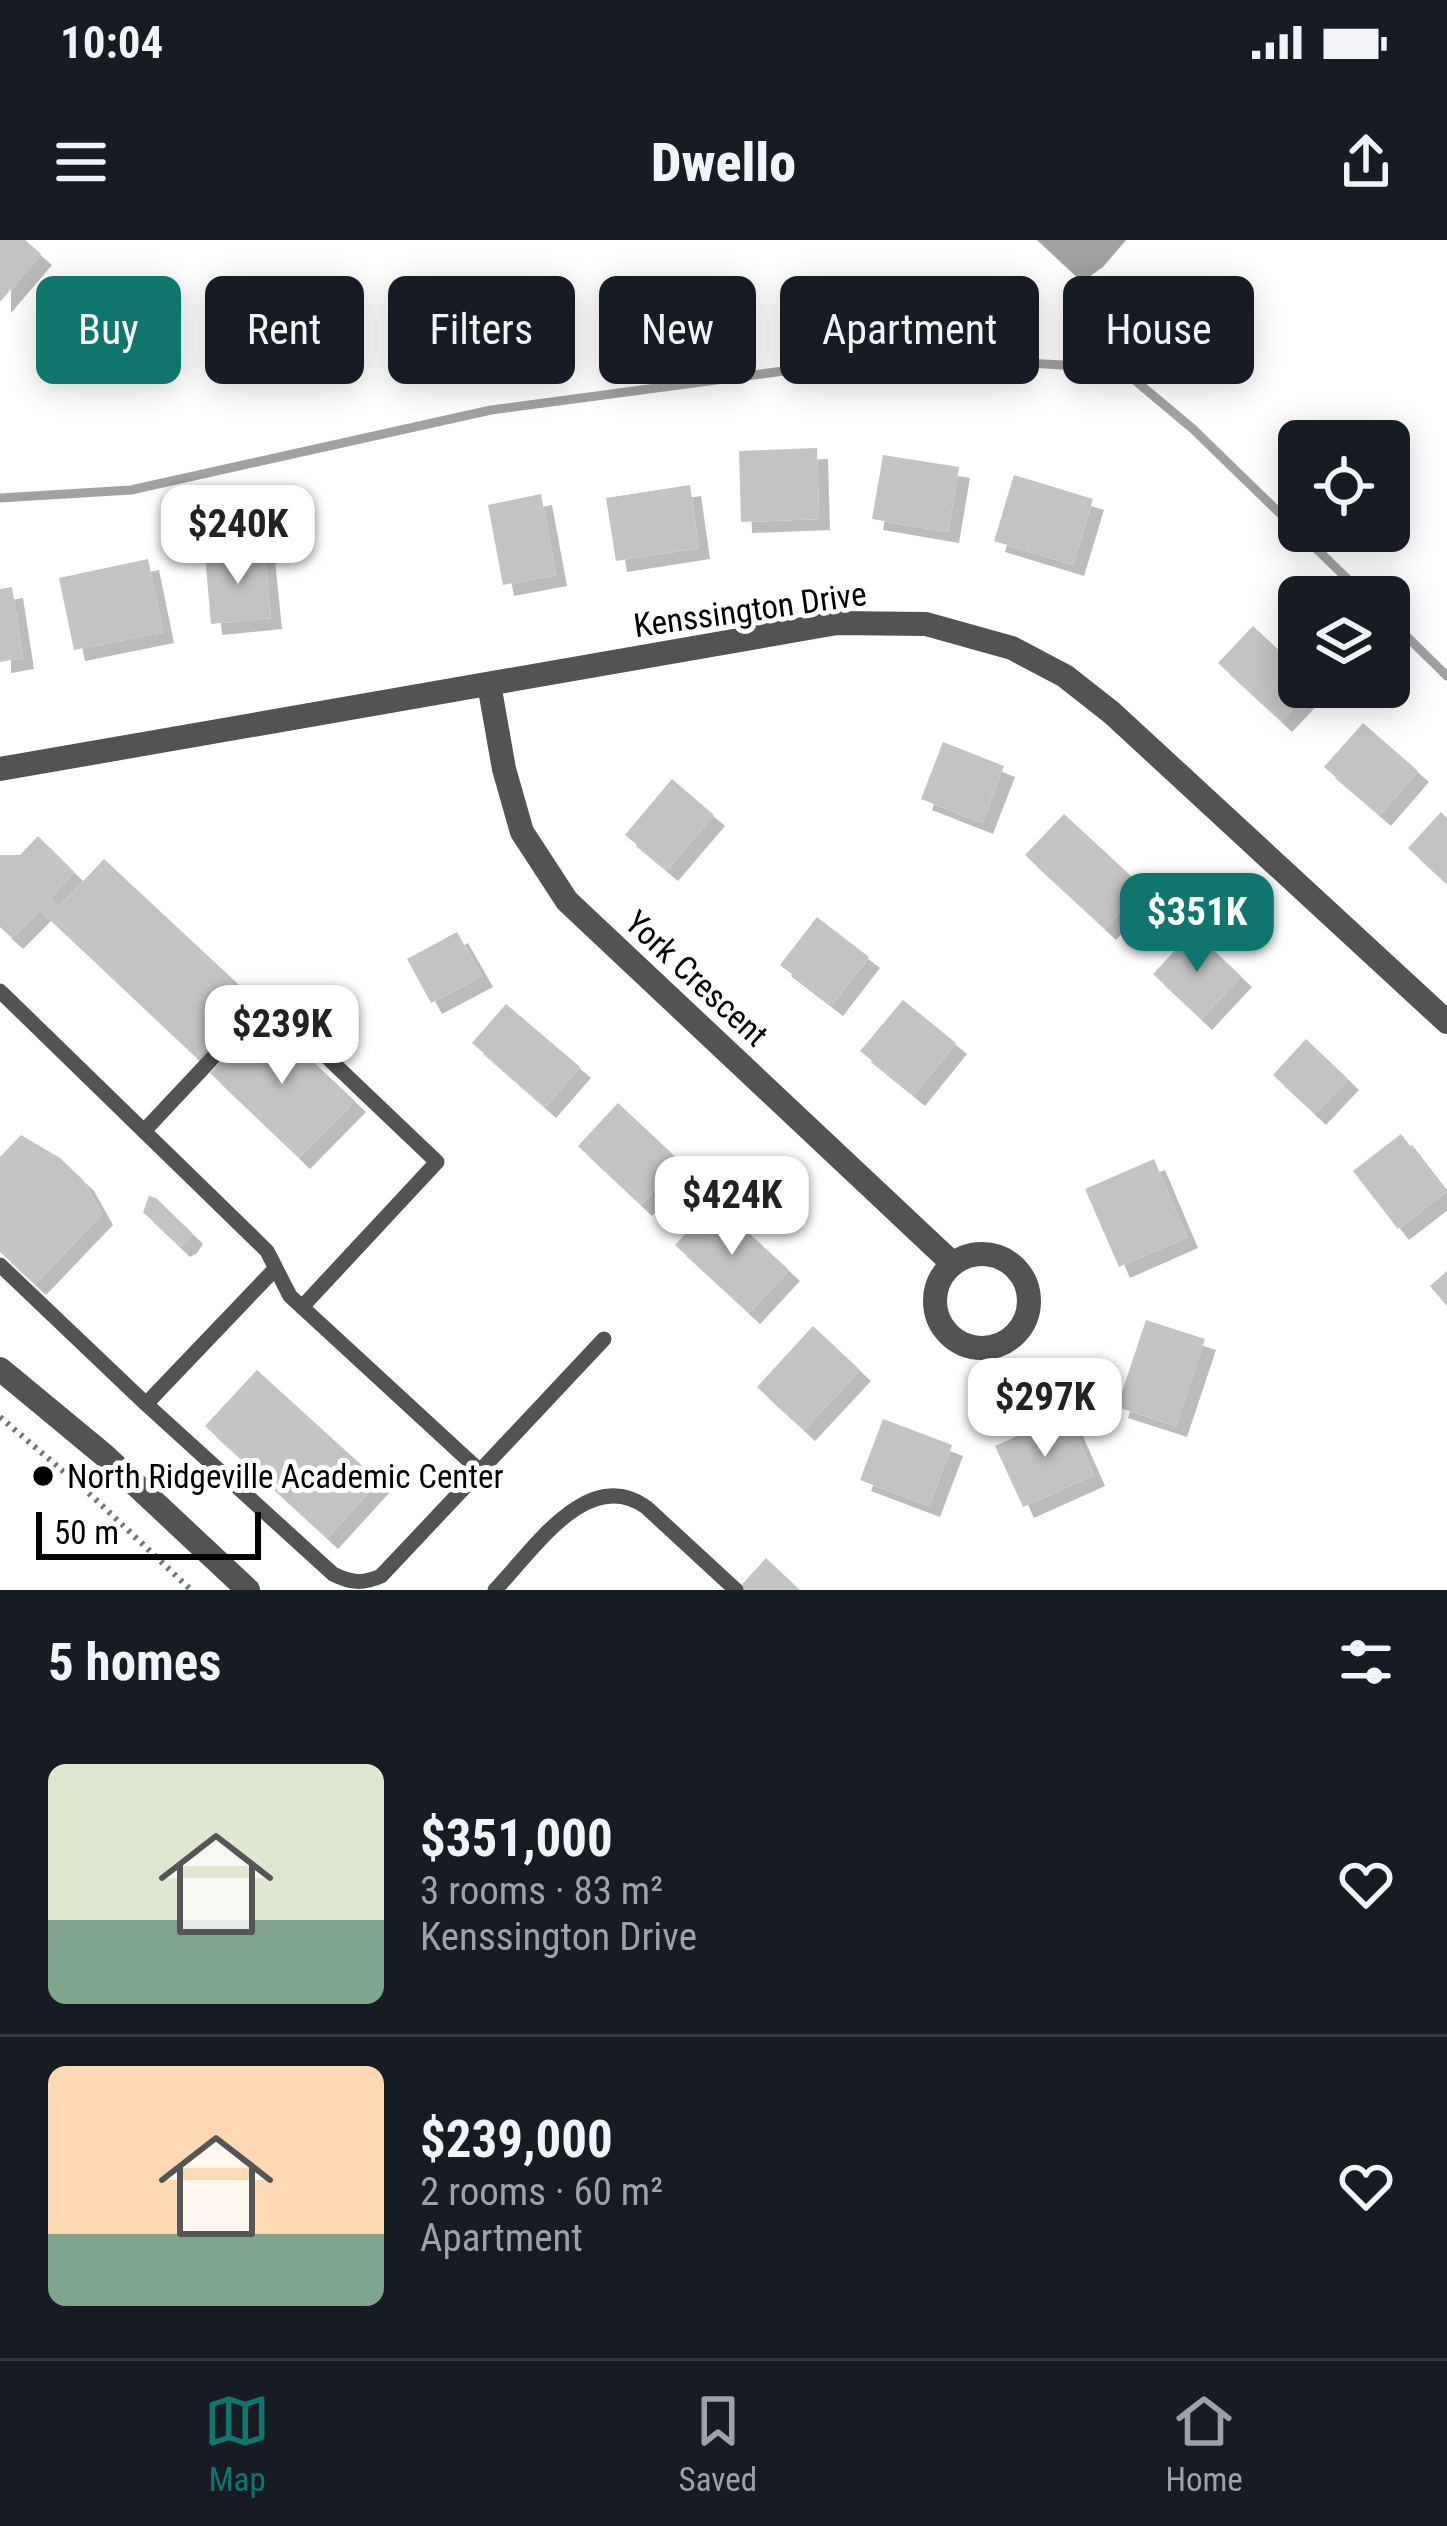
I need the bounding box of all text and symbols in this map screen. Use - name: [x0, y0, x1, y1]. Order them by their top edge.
- text: 10:04: [60, 16, 163, 69]
- icon: menu: [48, 129, 114, 195]
- icon: share: [1333, 129, 1399, 195]
- text: Dwello: [651, 131, 796, 194]
- chip: Buy: [36, 276, 181, 384]
- chip: Rent: [205, 276, 364, 384]
- chip: Filters: [388, 276, 575, 384]
- chip: New: [599, 276, 756, 384]
- chip: Apartment: [780, 276, 1039, 384]
- chip: House: [1063, 276, 1254, 384]
- map controls: [1278, 420, 1410, 708]
- button: locate: [1278, 420, 1410, 552]
- pin: $240K: [154, 485, 322, 587]
- text: $240K: [188, 501, 288, 547]
- street label: Kenssington Drive: [631, 574, 869, 645]
- button: layers: [1278, 576, 1410, 708]
- pin: $351K: [1113, 873, 1281, 975]
- text: $351K: [1147, 889, 1247, 935]
- street label: York Crescent: [617, 902, 776, 1054]
- pin: $239K: [198, 985, 366, 1087]
- text: $239K: [232, 1001, 332, 1047]
- pin: $424K: [648, 1156, 816, 1258]
- text: $424K: [682, 1172, 782, 1218]
- pin: $297K: [961, 1358, 1129, 1460]
- text: $297K: [995, 1374, 1095, 1420]
- place label: North Ridgeville Academic Center: [67, 1457, 504, 1496]
- marker: North Ridgeville Academic Center: [30, 1463, 56, 1489]
- scale bar: [36, 1506, 261, 1559]
- text: 50 m: [54, 1513, 119, 1552]
- icon: filters: [1333, 1629, 1399, 1695]
- text: 5 homes: [48, 1633, 221, 1692]
- text: $351,000: [420, 1809, 613, 1868]
- icon: home: [144, 1812, 288, 1956]
- icon: heart: [1333, 1851, 1399, 1917]
- text: 3 rooms · 83 m²: [420, 1868, 663, 1914]
- text: Kenssington Drive: [420, 1914, 697, 1960]
- text: $239,000: [420, 2110, 613, 2169]
- icon: home: [144, 2114, 288, 2258]
- icon: heart: [1333, 2153, 1399, 2219]
- text: 2 rooms · 60 m²: [420, 2169, 663, 2215]
- text: Apartment: [420, 2215, 583, 2261]
- tab: Map: [204, 2388, 270, 2499]
- tab: Saved: [679, 2388, 757, 2499]
- tab: Home: [1165, 2388, 1243, 2499]

